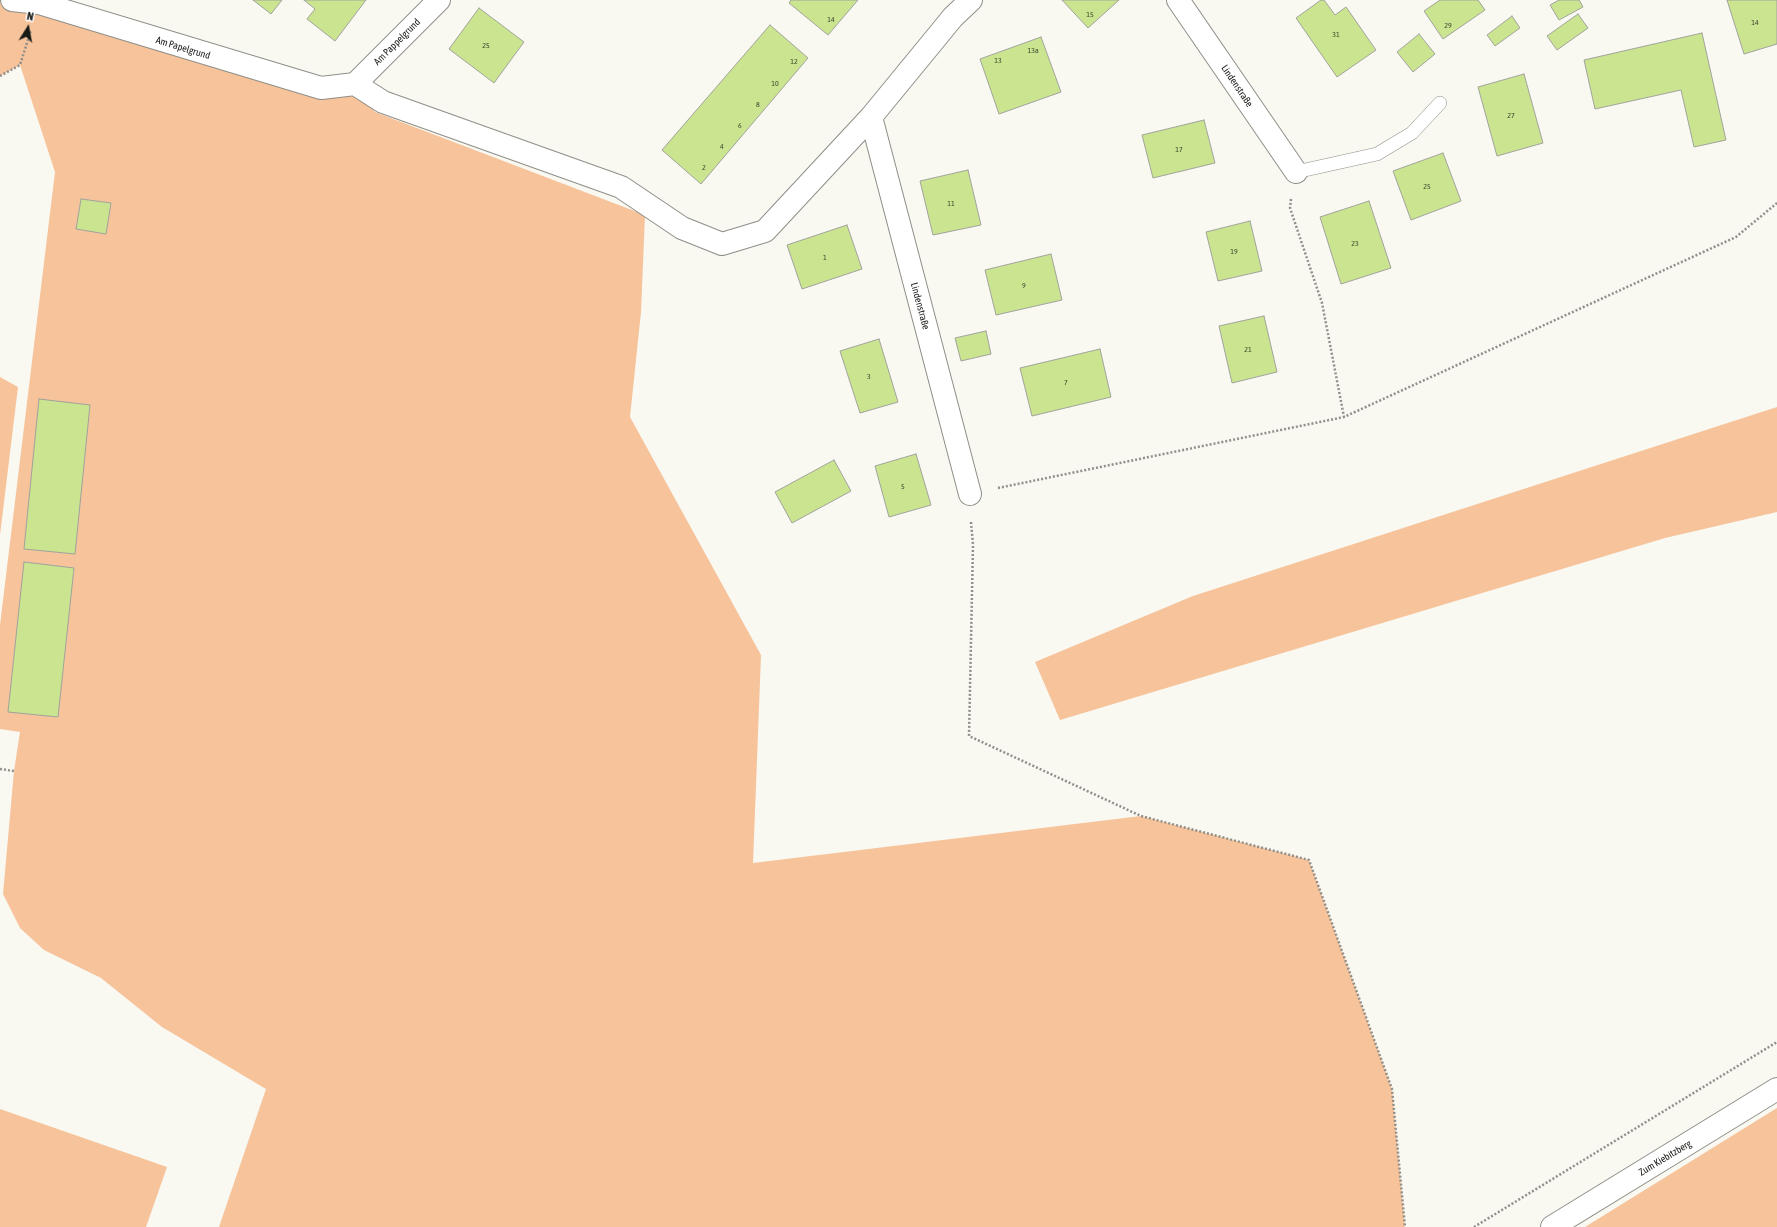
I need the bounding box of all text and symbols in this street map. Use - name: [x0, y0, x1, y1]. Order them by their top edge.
- north arrow: [8, 8, 48, 48]
- house number: 15: [1086, 9, 1094, 19]
- text: N: [26, 10, 35, 23]
- house number: 14: [827, 14, 835, 24]
- street label: Am Pappelgrund: [371, 16, 423, 68]
- house number: 14: [1751, 17, 1759, 27]
- house number: 29: [1444, 20, 1452, 30]
- house number: 31: [1332, 29, 1340, 39]
- street label: Am Papelgrund: [154, 34, 212, 62]
- house number: 25: [482, 40, 490, 50]
- house number: 13a: [1027, 45, 1039, 55]
- house number: 13: [994, 55, 1002, 65]
- house number: 12: [790, 56, 798, 66]
- street label: Lindenstraße: [1219, 63, 1255, 109]
- house number: 10: [771, 78, 779, 88]
- house number: 8: [756, 99, 760, 109]
- house number: 27: [1507, 110, 1515, 120]
- house number: 6: [738, 120, 742, 130]
- house number: 4: [720, 141, 724, 151]
- house number: 17: [1175, 144, 1183, 154]
- house number: 2: [702, 162, 706, 172]
- house number: 25: [1423, 181, 1431, 191]
- house number: 11: [947, 198, 955, 208]
- house number: 23: [1351, 238, 1359, 248]
- house number: 19: [1230, 246, 1238, 256]
- house number: 1: [823, 252, 827, 262]
- house number: 9: [1022, 280, 1026, 290]
- street label: Lindenstraße: [908, 281, 932, 331]
- house number: 21: [1244, 344, 1252, 354]
- house number: 3: [867, 371, 871, 381]
- house number: 7: [1064, 377, 1068, 387]
- house number: 5: [901, 481, 905, 491]
- street label: Zum Kiebitzberg: [1636, 1138, 1694, 1178]

